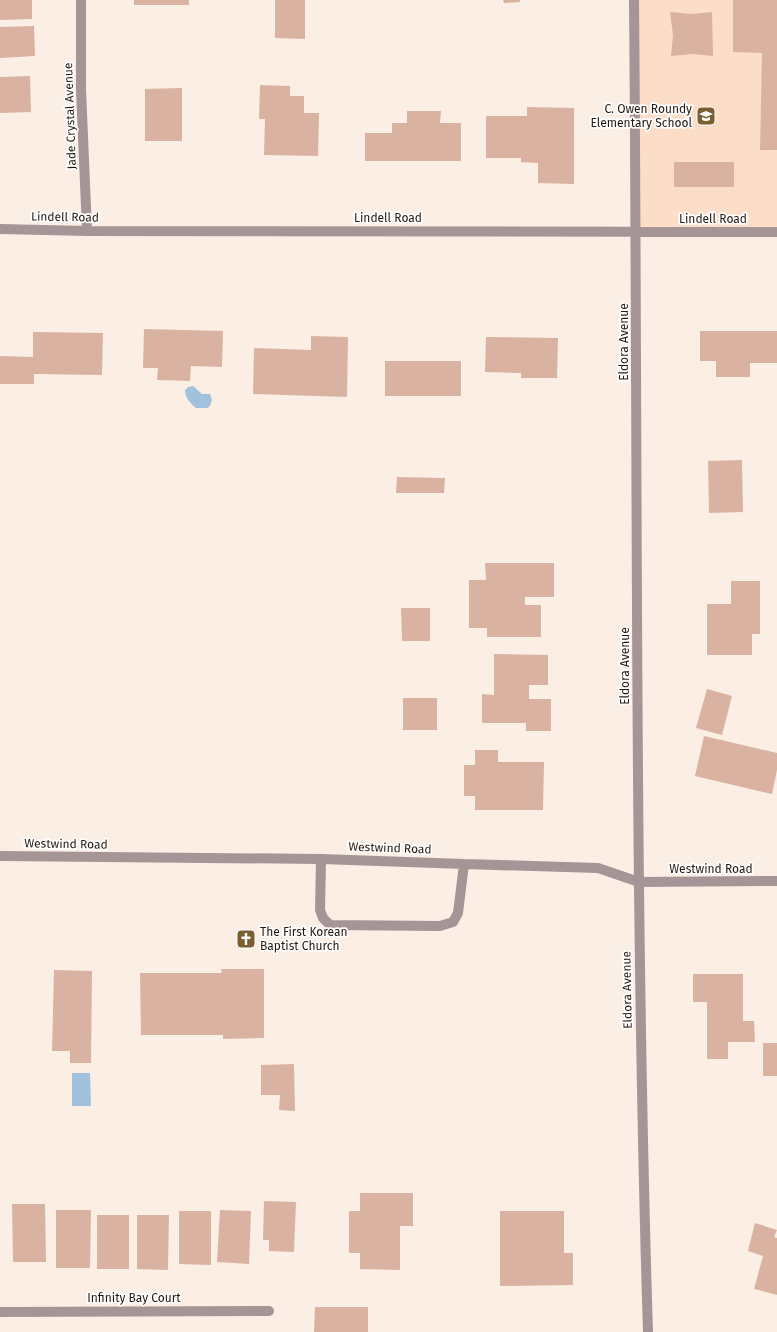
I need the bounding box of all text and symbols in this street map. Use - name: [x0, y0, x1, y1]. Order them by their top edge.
- street label: Jade Crystal Avenue: [61, 62, 79, 170]
- place label: C. Owen Roundy Elementary School: [590, 102, 692, 130]
- school or university icon: C. Owen Roundy Elementary School: [695, 105, 717, 127]
- street label: Lindell Road: [31, 209, 99, 225]
- street label: Lindell Road: [354, 211, 422, 225]
- street label: Lindell Road: [679, 212, 747, 226]
- street label: Eldora Avenue: [617, 303, 631, 381]
- street label: Eldora Avenue: [618, 627, 632, 705]
- street label: Westwind Road: [24, 836, 108, 852]
- street label: Westwind Road: [348, 840, 432, 856]
- street label: Westwind Road: [669, 862, 753, 876]
- place label: The First Korean Baptist Church: [260, 925, 348, 953]
- church icon: The First Korean Baptist Church: [235, 928, 257, 950]
- street label: Eldora Avenue: [619, 951, 635, 1029]
- street label: Infinity Bay Court: [87, 1291, 181, 1305]

